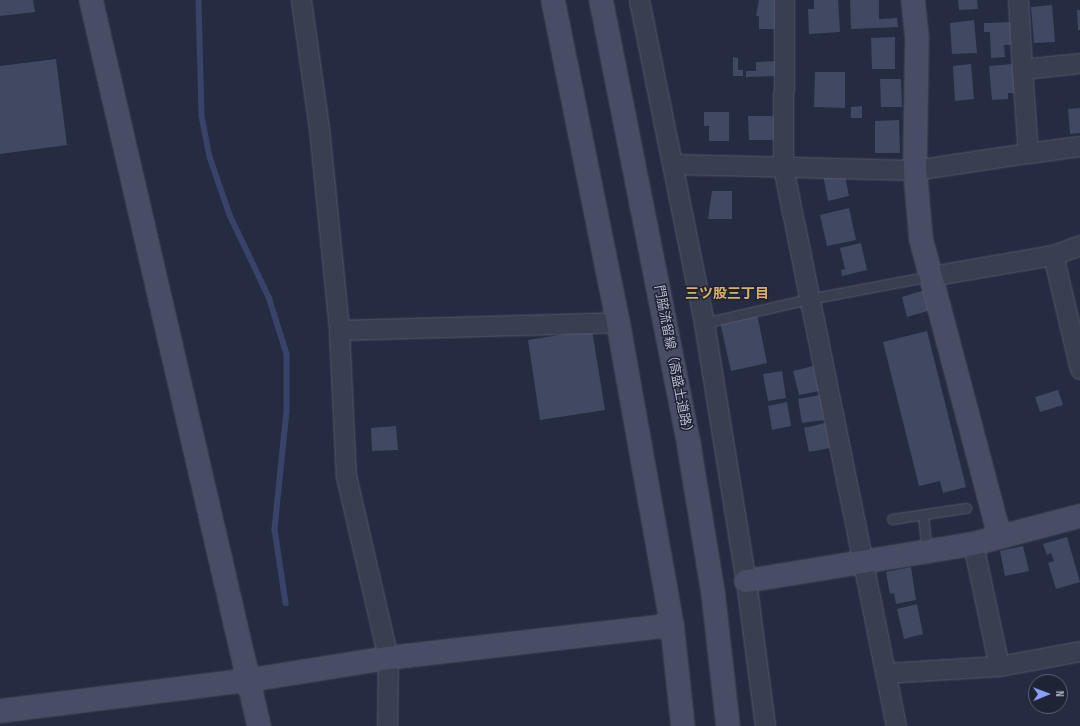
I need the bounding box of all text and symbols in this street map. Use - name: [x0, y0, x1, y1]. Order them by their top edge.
- street label: 門脇流留線（高盛土道路）: [650, 284, 696, 440]
- district label: 三ツ股三丁目: [685, 286, 769, 302]
- north arrow: [1028, 674, 1068, 714]
- text: N: [1053, 691, 1066, 697]

